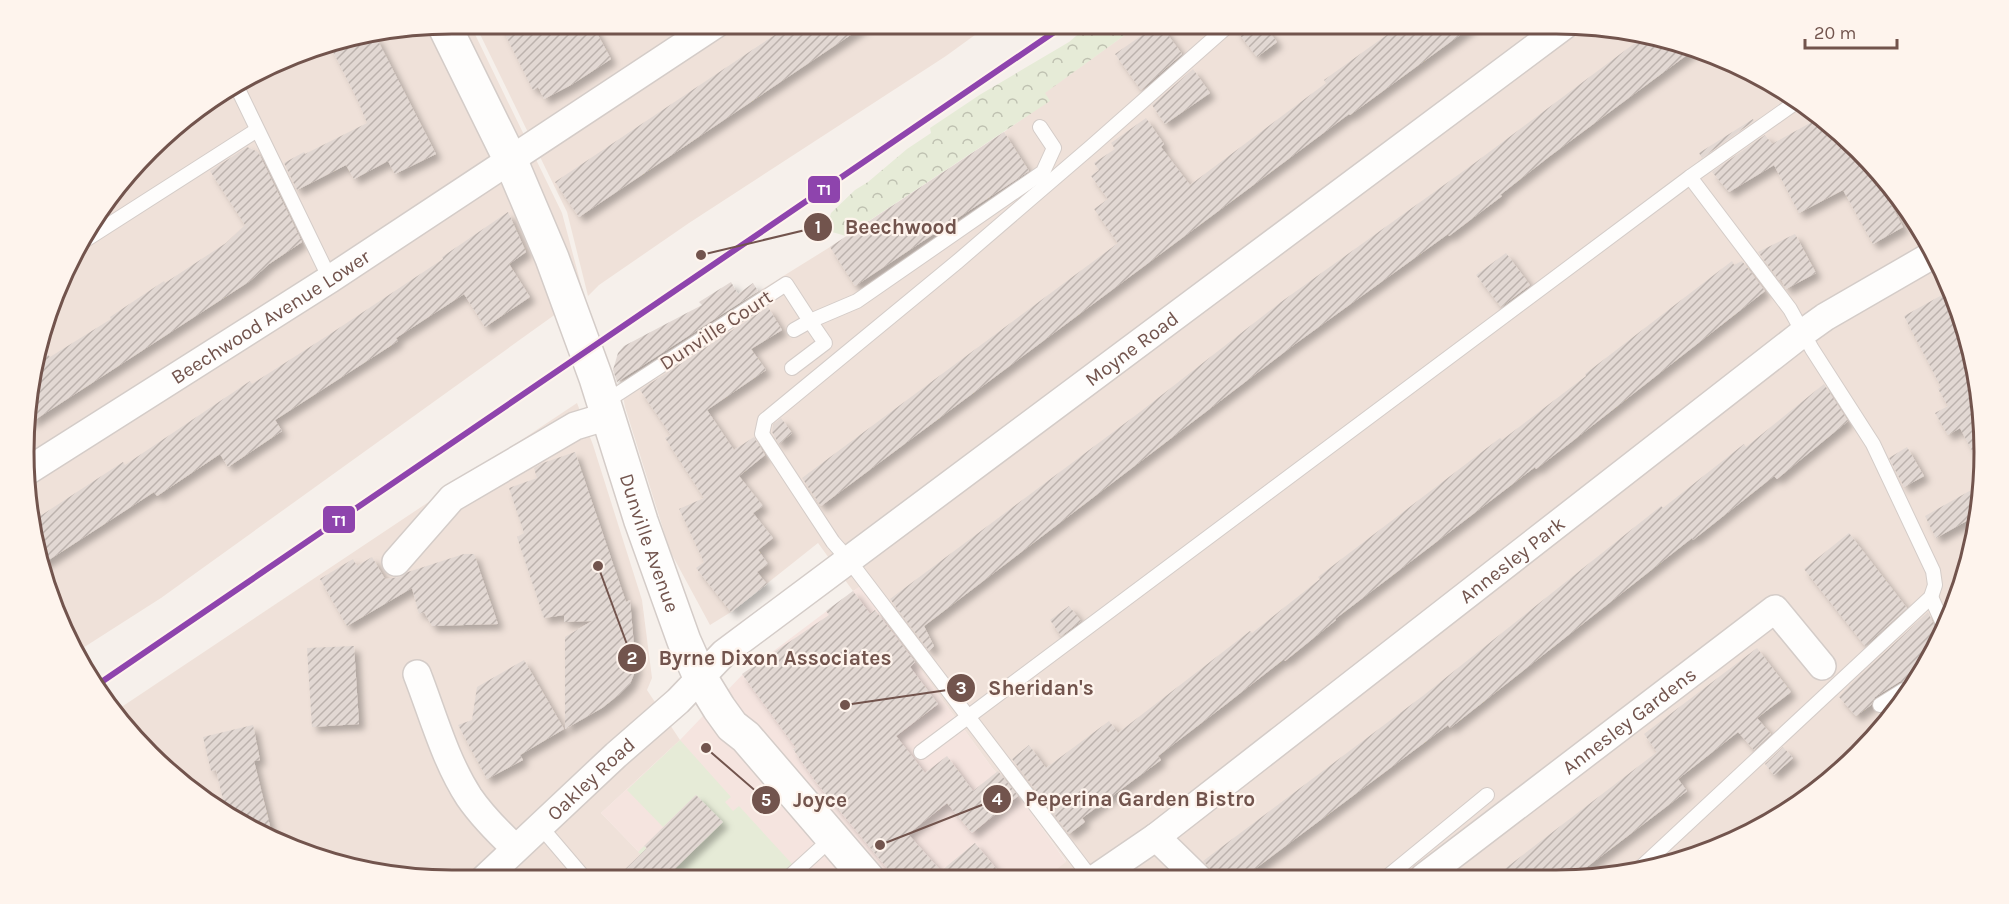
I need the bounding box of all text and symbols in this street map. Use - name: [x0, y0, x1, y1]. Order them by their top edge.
- scale bar: [1805, 12, 1896, 50]
- text: 20 m: [1814, 22, 1856, 44]
- line badge: T1: [807, 175, 841, 204]
- text: T1: [817, 180, 831, 199]
- callout: Beechwood: [803, 207, 970, 246]
- text: Beechwood: [845, 215, 957, 239]
- text: 1: [815, 216, 821, 238]
- street label: Beechwood Avenue Lower: [167, 244, 375, 388]
- street label: Dunville Court: [655, 285, 777, 375]
- street label: Moyne Road: [1081, 306, 1183, 391]
- street label: Dunville Avenue: [615, 470, 684, 615]
- line badge: T1: [322, 505, 356, 534]
- text: T1: [332, 511, 346, 530]
- street label: Annesley Park: [1455, 511, 1569, 608]
- callout: Byrne Dixon Associates: [617, 638, 904, 677]
- text: Byrne Dixon Associates: [658, 646, 892, 670]
- text: 2: [627, 647, 637, 669]
- street label: Annesley Gardens: [1558, 662, 1701, 779]
- callout: Sheridan's: [946, 669, 1106, 708]
- text: Sheridan's: [988, 676, 1094, 700]
- text: 3: [955, 677, 967, 699]
- street label: Oakley Road: [542, 732, 639, 825]
- callout: Peperina Garden Bistro: [982, 780, 1267, 819]
- callout: Joyce: [751, 781, 859, 820]
- text: Peperina Garden Bistro: [1025, 787, 1255, 811]
- text: Joyce: [793, 788, 847, 812]
- text: 4: [992, 788, 1003, 810]
- text: 5: [761, 789, 771, 811]

